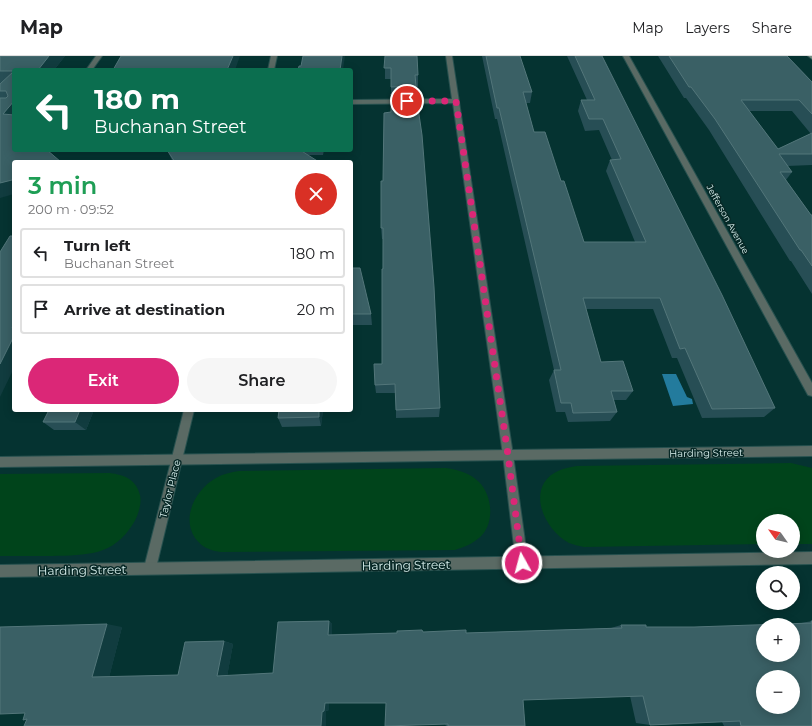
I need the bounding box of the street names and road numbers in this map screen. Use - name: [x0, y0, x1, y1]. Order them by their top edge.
- street label: Jefferson Avenue: [704, 182, 752, 256]
- street label: Harding Street: [669, 446, 743, 460]
- street label: Taylor Place: [156, 459, 184, 519]
- street label: Harding Street: [362, 557, 451, 573]
- street label: Harding Street: [38, 562, 127, 578]

